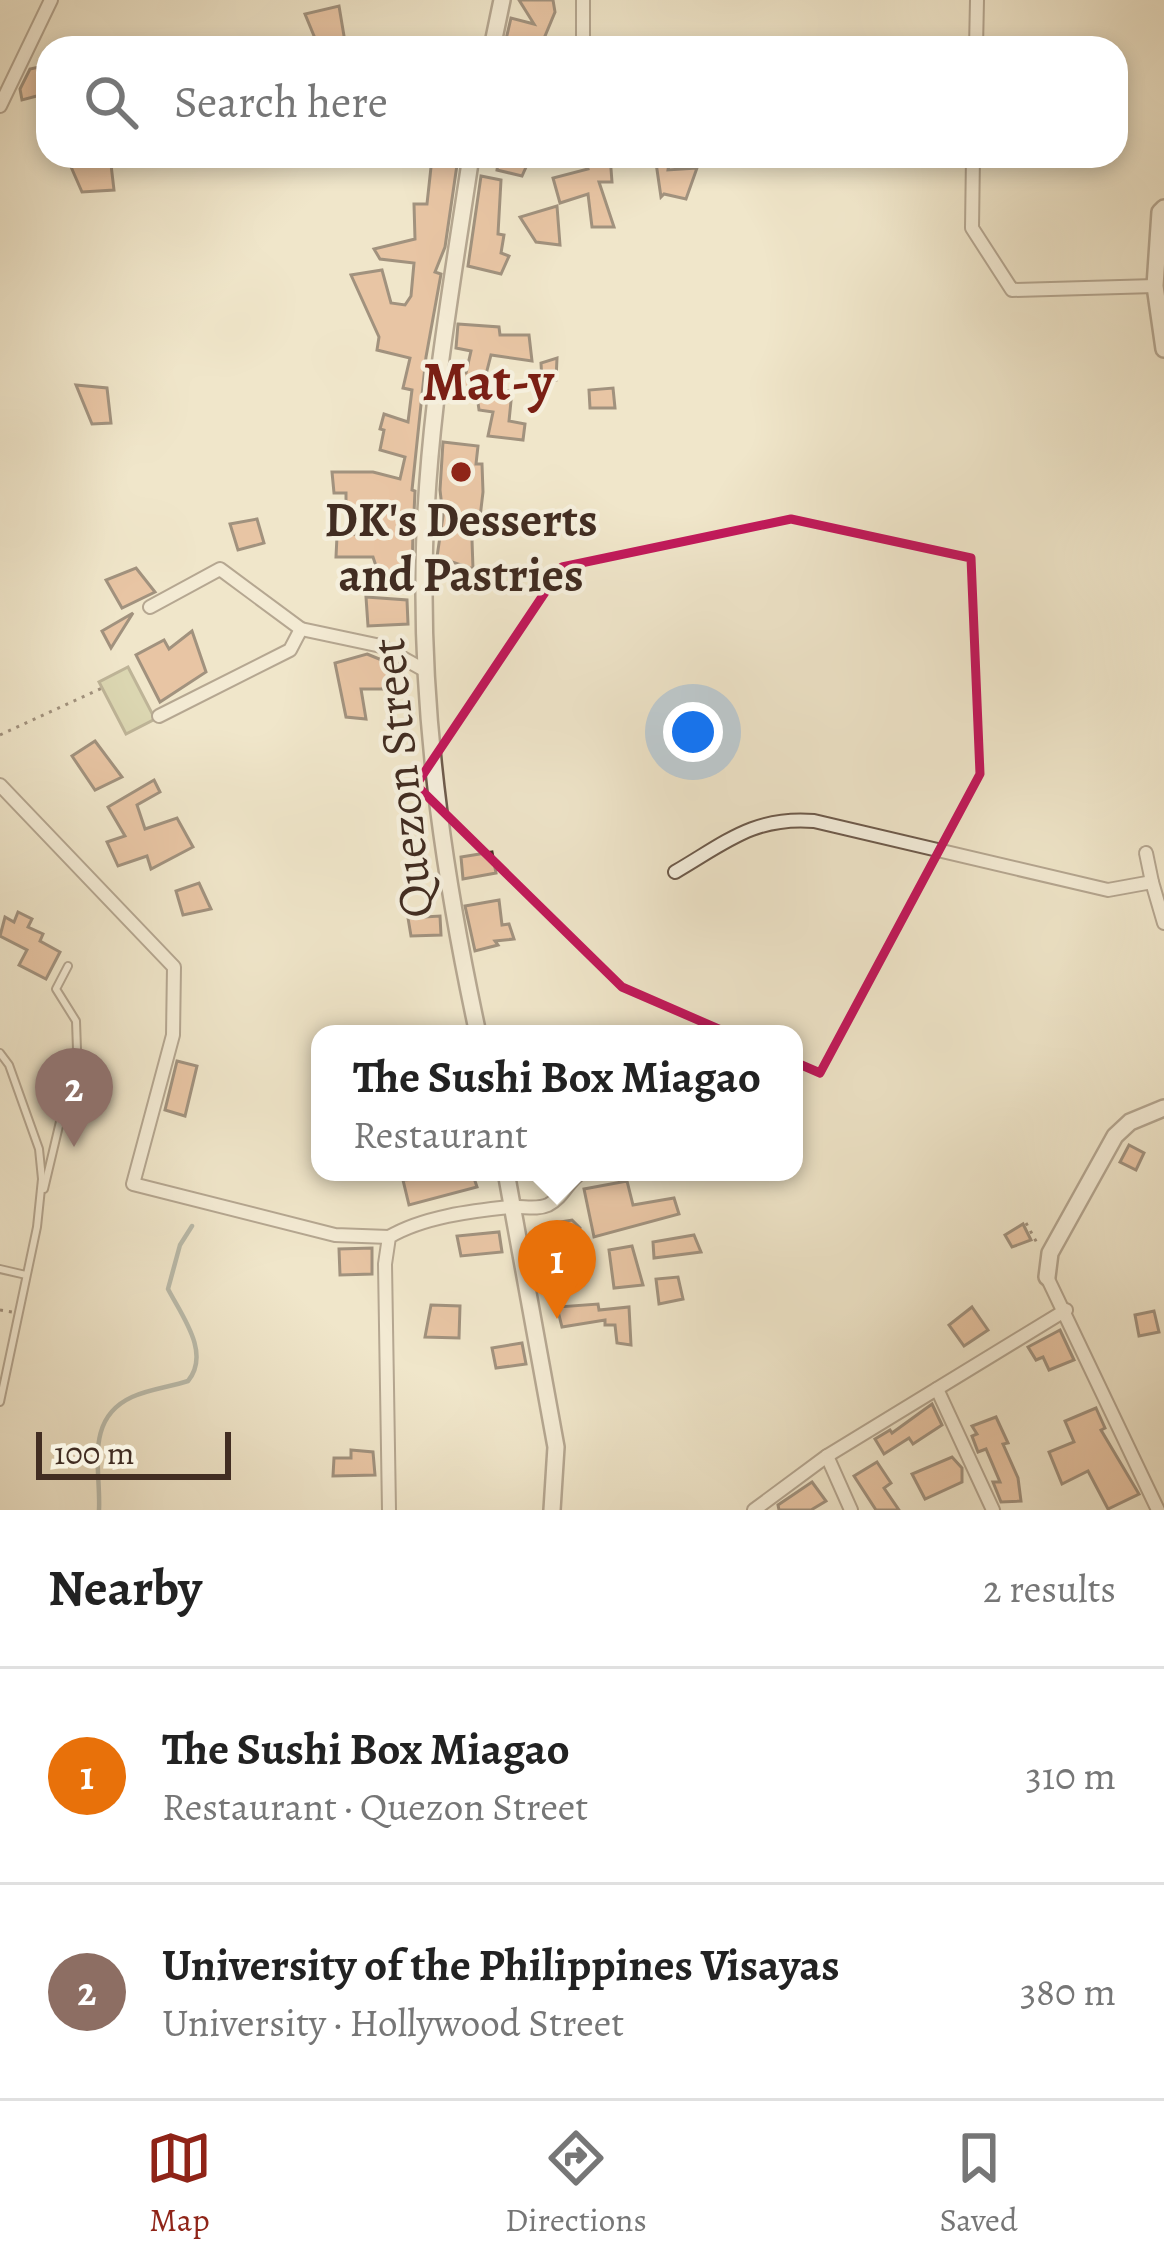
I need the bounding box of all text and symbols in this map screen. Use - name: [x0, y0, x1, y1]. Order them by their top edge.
- search box: [36, 36, 1128, 168]
- icon: search: [78, 69, 144, 135]
- text: Search here: [174, 71, 388, 133]
- district label: Mat-y: [422, 345, 555, 419]
- marker: DK's Desserts and Pastries: [448, 459, 474, 485]
- place label: DK's Desserts and Pastries: [324, 487, 598, 608]
- street label: Quezon Street: [355, 635, 449, 921]
- your location: [663, 702, 723, 762]
- popup: [311, 1025, 803, 1181]
- text: The Sushi Box Miagao: [353, 1046, 761, 1108]
- pin: 2: [35, 1048, 113, 1147]
- text: Restaurant: [353, 1108, 528, 1161]
- pin: 1: [518, 1220, 596, 1319]
- scale bar: [36, 1426, 231, 1479]
- text: 100 m: [54, 1430, 134, 1475]
- text: Nearby: [48, 1553, 202, 1623]
- text: 2 results: [983, 1562, 1116, 1615]
- text: The Sushi Box Miagao: [162, 1718, 570, 1780]
- text: 1: [80, 1749, 94, 1802]
- text: 310 m: [1025, 1749, 1116, 1802]
- text: Restaurant · Quezon Street: [162, 1780, 588, 1833]
- text: University of the Philippines Visayas: [162, 1934, 840, 1996]
- text: 2: [78, 1965, 96, 2018]
- text: 380 m: [1020, 1965, 1116, 2018]
- text: University · Hollywood Street: [162, 1996, 624, 2049]
- tab: Map: [146, 2125, 212, 2242]
- tab: Directions: [505, 2125, 647, 2242]
- tab: Saved: [939, 2125, 1018, 2242]

